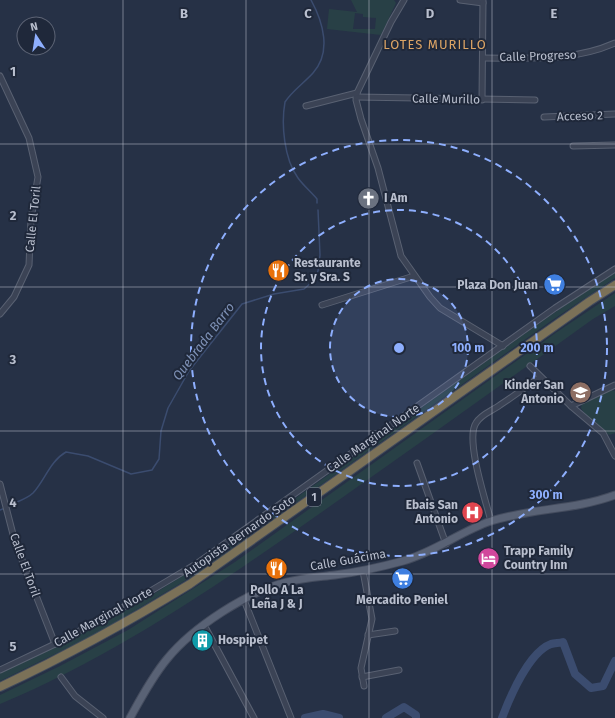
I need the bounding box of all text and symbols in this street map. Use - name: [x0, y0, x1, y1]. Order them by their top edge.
- text: B: [180, 6, 188, 21]
- text: C: [304, 6, 312, 21]
- text: D: [426, 6, 435, 21]
- text: E: [551, 6, 558, 21]
- north arrow: [16, 16, 56, 56]
- text: N: [29, 20, 39, 34]
- district label: LOTES MURILLO: [383, 37, 487, 52]
- street label: Calle Progreso: [499, 48, 577, 64]
- text: 1: [10, 64, 16, 79]
- street label: Calle Murillo: [412, 91, 480, 107]
- street label: Acceso 2: [557, 108, 603, 124]
- street label: Calle El Toril: [23, 185, 44, 253]
- church icon: I Am: [355, 185, 381, 211]
- place label: I Am: [384, 191, 408, 205]
- text: 2: [10, 208, 17, 223]
- place label: Restaurante Sr. y Sra. S: [294, 256, 361, 284]
- restaurant icon: Restaurante Sr. y Sra. S: [265, 257, 291, 283]
- supermarket icon: Plaza Don Juan: [541, 272, 567, 298]
- place label: Plaza Don Juan: [457, 278, 538, 292]
- water label: Quebrada Barro: [169, 300, 237, 383]
- centre of rings: [392, 341, 406, 355]
- text: 100 m: [452, 341, 484, 355]
- text: 200 m: [520, 341, 554, 355]
- text: 3: [9, 352, 17, 367]
- place label: Kinder San Antonio: [504, 378, 564, 406]
- school or university icon: Kinder San Antonio: [567, 379, 593, 405]
- street label: Calle Marginal Norte: [324, 401, 422, 475]
- road number: 1: [307, 488, 321, 506]
- text: 300 m: [528, 488, 563, 502]
- street label: Autopista Bernardo Soto: [180, 492, 298, 580]
- text: 4: [9, 495, 17, 510]
- place label: Ebais San Antonio: [406, 498, 458, 526]
- hospital icon: Ebais San Antonio: [460, 499, 486, 525]
- street label: Calle El Toril: [7, 531, 43, 599]
- place label: Trapp Family Country Inn: [504, 544, 574, 572]
- hotel icon: Trapp Family Country Inn: [476, 545, 502, 571]
- street label: Calle Guácima: [309, 546, 387, 574]
- restaurant icon: Pollo A La Leña J & J: [264, 556, 290, 582]
- supermarket icon: Mercadito Peniel: [389, 566, 415, 592]
- place label: Pollo A La Leña J & J: [250, 583, 304, 611]
- street label: Calle Marginal Norte: [51, 584, 155, 650]
- place label: Mercadito Peniel: [356, 593, 448, 607]
- building icon: Hospipet: [190, 627, 216, 653]
- place label: Hospipet: [218, 633, 268, 647]
- text: 5: [10, 639, 17, 654]

